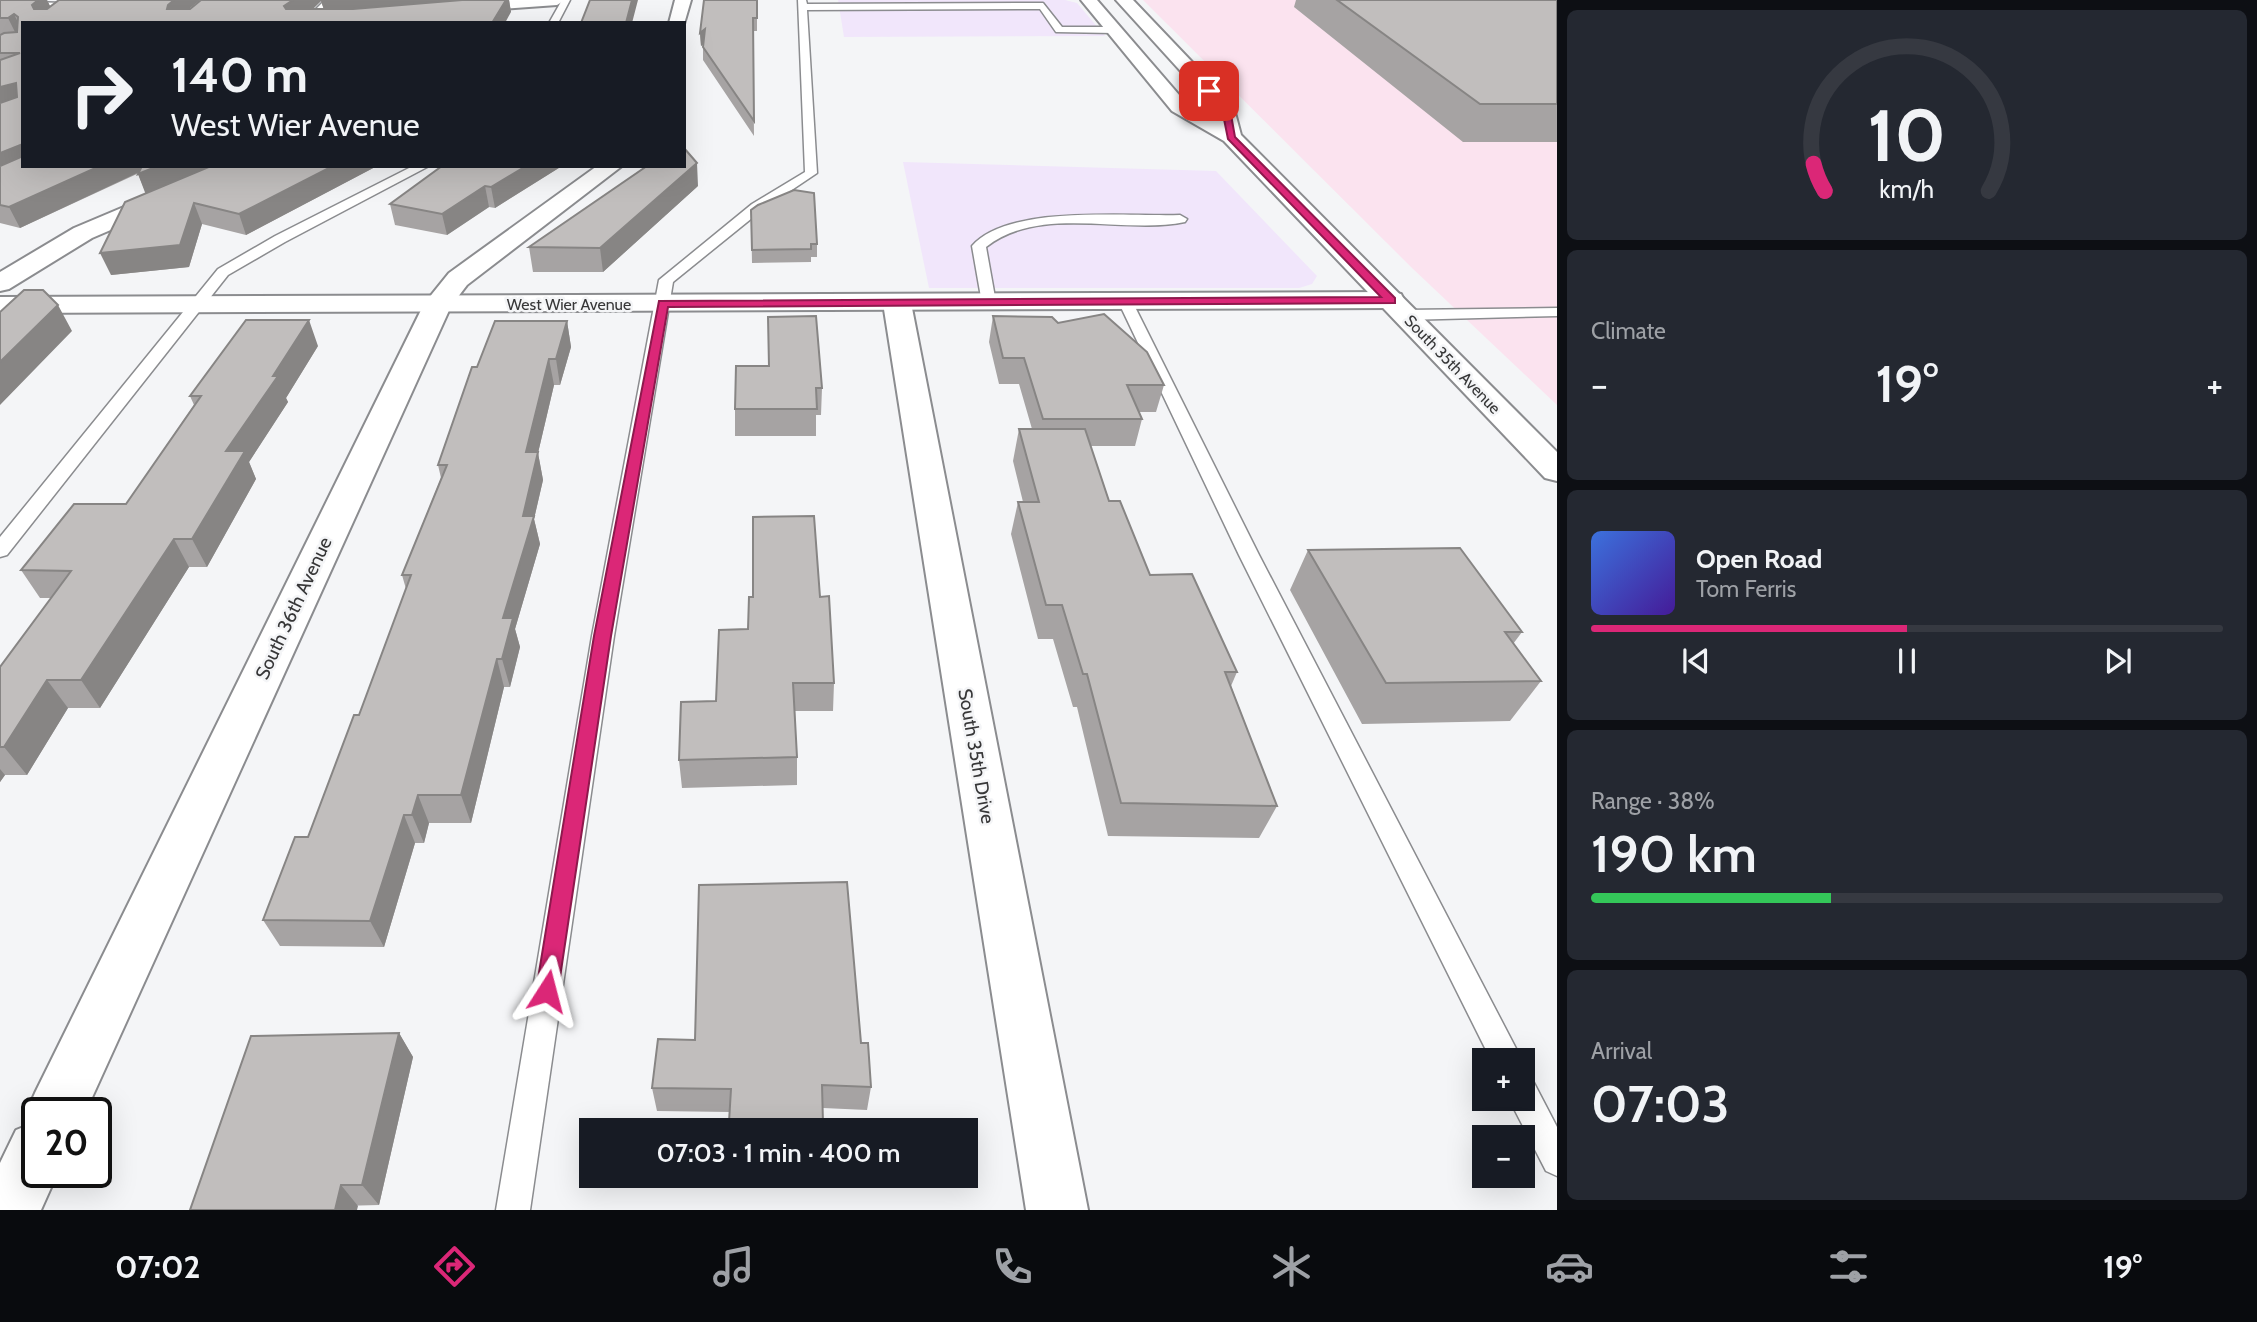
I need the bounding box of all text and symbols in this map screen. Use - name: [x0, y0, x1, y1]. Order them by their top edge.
- text: 140 m: [171, 45, 308, 104]
- icon: right: [56, 49, 147, 140]
- pin: [1179, 61, 1239, 121]
- icon: arrive: [1190, 72, 1228, 110]
- text: 10: [1868, 91, 1946, 179]
- text: West Wier Avenue: [171, 105, 420, 144]
- text: km/h: [1880, 174, 1934, 204]
- street label: West Wier Avenue: [507, 295, 631, 314]
- street label: South 35th Avenue: [1401, 311, 1505, 418]
- text: Climate: [1591, 317, 1666, 345]
- text: 19°: [1876, 352, 1938, 415]
- text: −: [1591, 361, 1608, 408]
- text: +: [2206, 361, 2223, 408]
- street label: South 36th Avenue: [250, 533, 337, 683]
- text: Open Road: [1696, 543, 1822, 575]
- text: Tom Ferris: [1696, 575, 1796, 603]
- icon: previous: [1677, 642, 1715, 680]
- icon: pause: [1888, 642, 1926, 680]
- icon: next: [2099, 642, 2137, 680]
- street label: South 35th Drive: [953, 687, 1000, 826]
- text: Range · 38%: [1591, 787, 1715, 815]
- text: 190 km: [1591, 822, 1757, 885]
- position arrow: [510, 954, 584, 1028]
- text: Arrival: [1591, 1037, 1652, 1065]
- map controls: [1472, 1048, 1535, 1188]
- button: +: [1472, 1048, 1535, 1111]
- text: 07:03: [1591, 1072, 1730, 1135]
- speed limit sign: 20: [21, 1097, 112, 1188]
- button: −: [1472, 1125, 1535, 1188]
- text: 07:03 · 1 min · 400 m: [657, 1137, 900, 1169]
- icon: directions: [430, 1242, 479, 1291]
- icon: music: [709, 1242, 758, 1291]
- icon: phone: [988, 1242, 1037, 1291]
- icon: climate: [1267, 1242, 1316, 1291]
- icon: car: [1545, 1242, 1594, 1291]
- icon: filters: [1824, 1242, 1873, 1291]
- text: 07:02: [115, 1247, 200, 1286]
- text: 19°: [2103, 1247, 2142, 1286]

